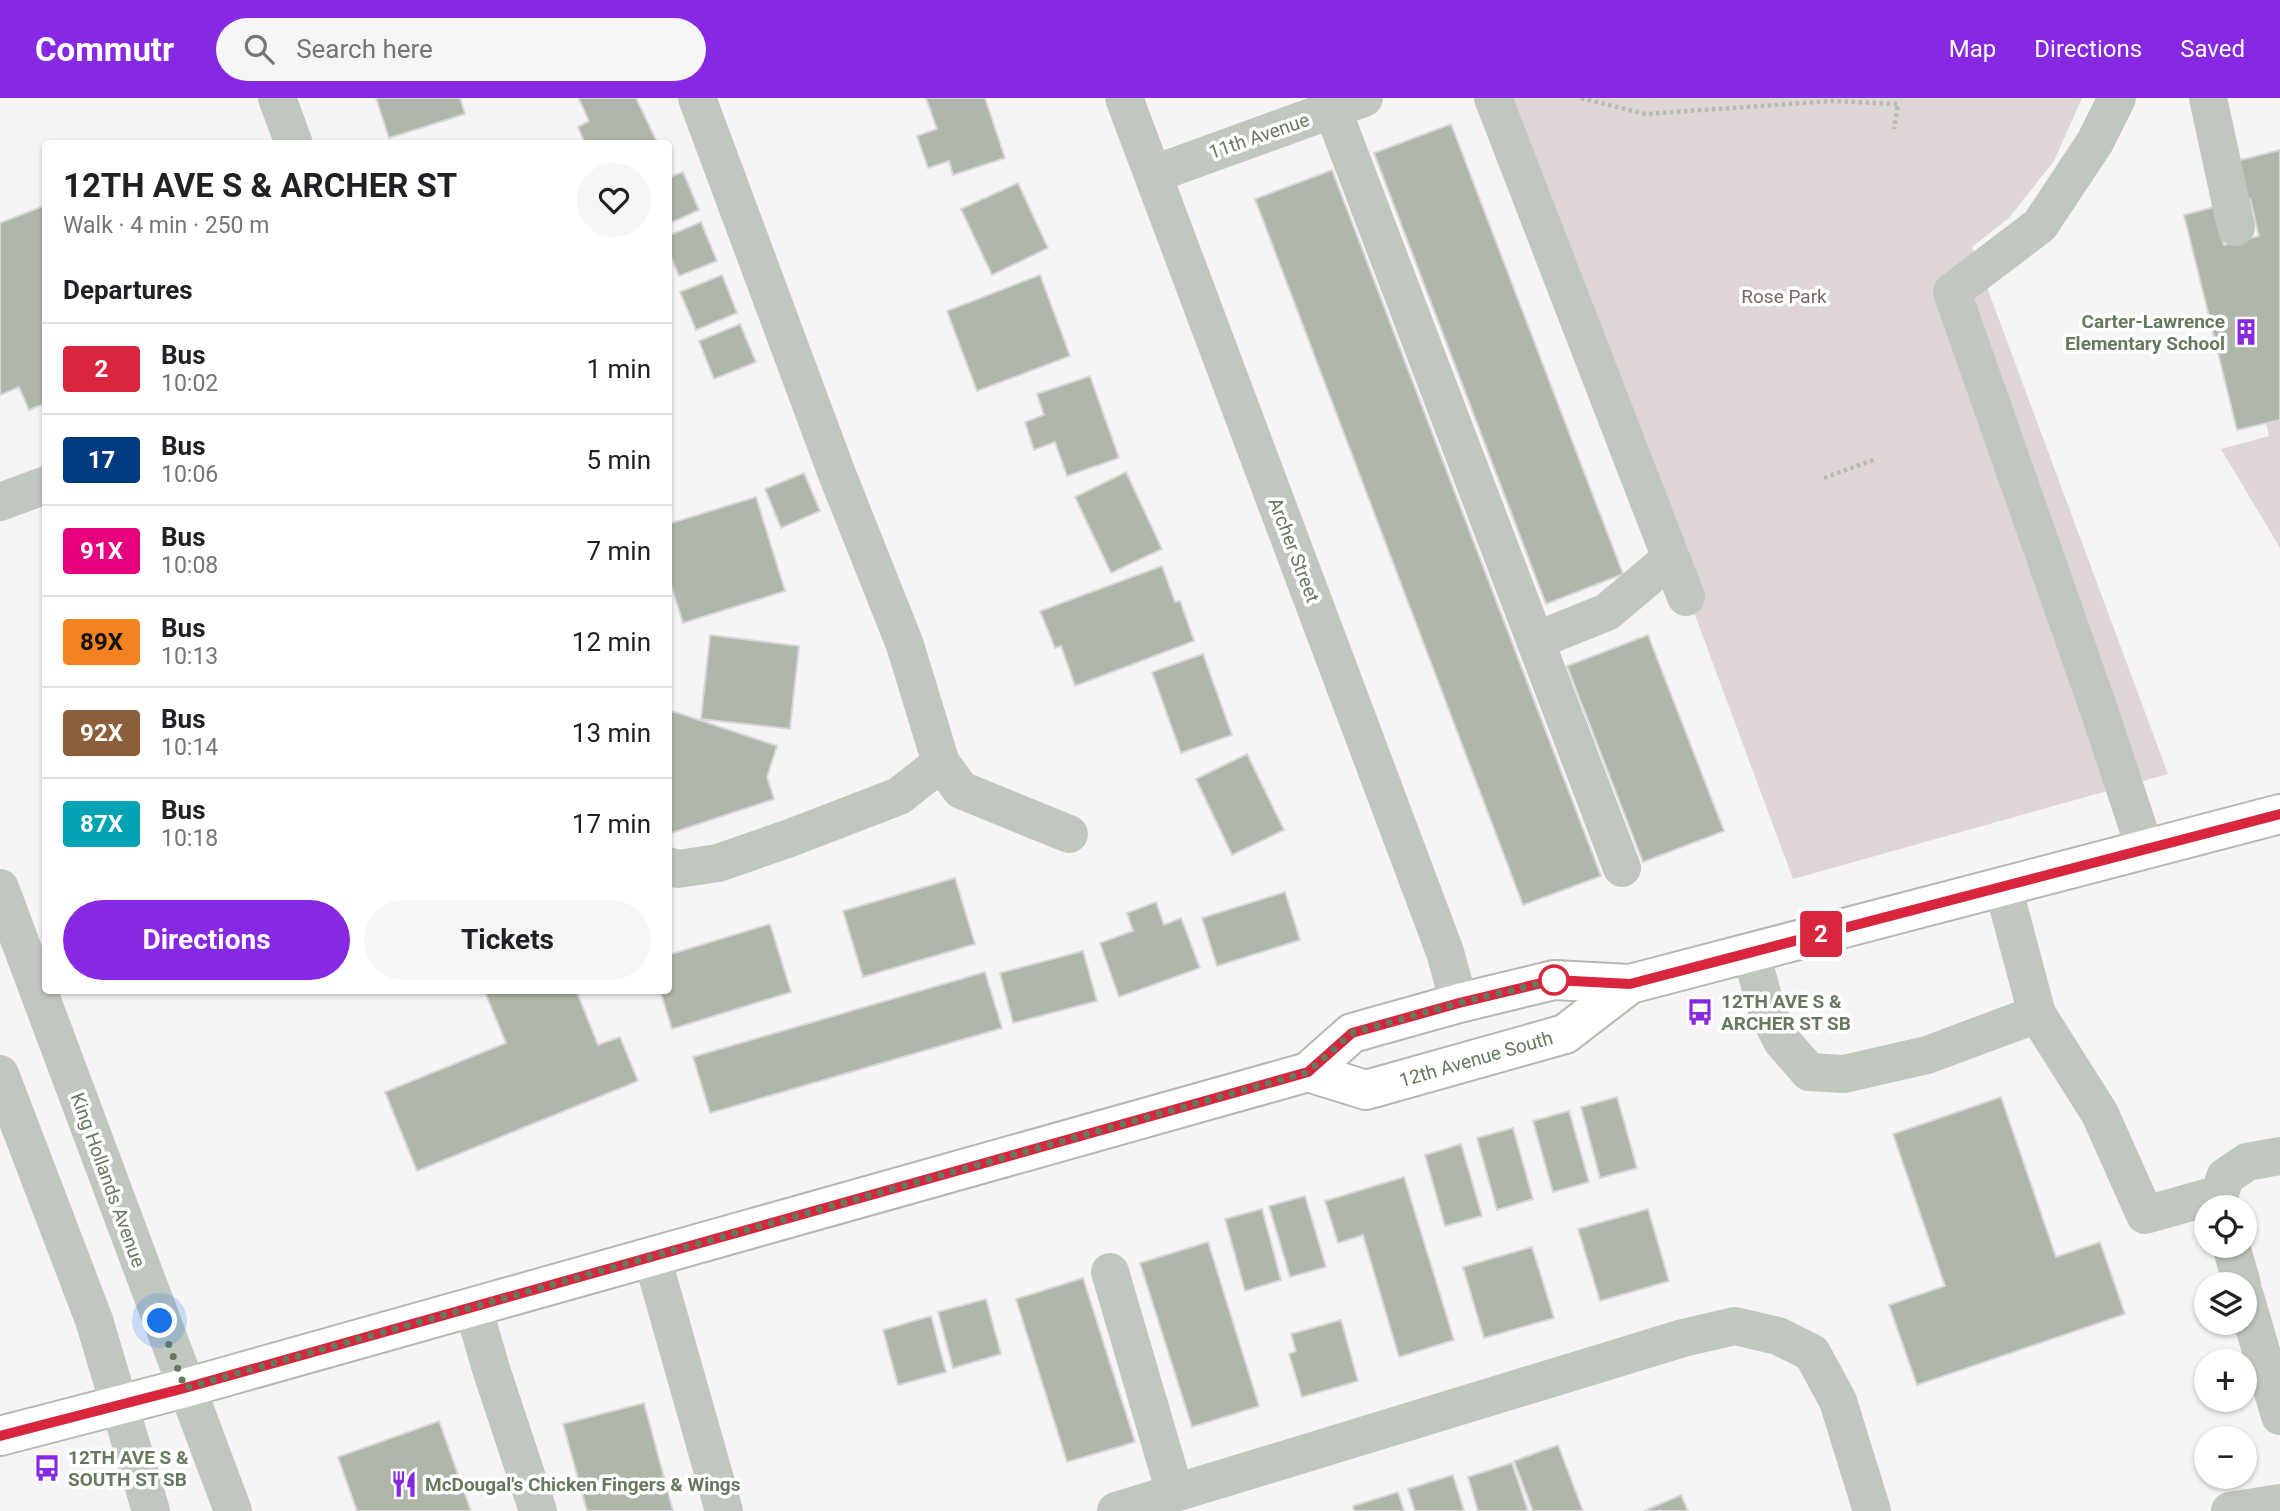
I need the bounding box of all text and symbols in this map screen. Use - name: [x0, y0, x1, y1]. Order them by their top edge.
- search box: [216, 18, 706, 81]
- text: Commutr: [35, 30, 174, 69]
- icon: search: [240, 30, 278, 68]
- text: Search here: [296, 34, 433, 64]
- text: Map: [1949, 35, 1996, 63]
- text: Directions: [2034, 35, 2142, 63]
- text: Saved: [2180, 35, 2245, 63]
- street label: 11th Avenue: [1206, 108, 1312, 164]
- button: heart: [577, 163, 651, 237]
- text: 12TH AVE S & ARCHER ST: [63, 166, 457, 205]
- text: Walk · 4 min · 250 m: [63, 212, 269, 239]
- text: Departures: [63, 275, 193, 305]
- park label: Rose Park: [1741, 285, 1827, 308]
- place label: Carter-Lawrence Elementary School: [2065, 310, 2225, 355]
- building icon: Carter-Lawrence Elementary School: [2231, 317, 2261, 347]
- text: Bus: [161, 340, 206, 370]
- text: 1 min: [586, 354, 651, 384]
- text: 2: [95, 355, 108, 383]
- text: 10:02: [161, 370, 218, 397]
- text: Bus: [161, 431, 206, 461]
- text: 5 min: [586, 445, 651, 475]
- text: 17: [88, 446, 115, 474]
- text: 10:06: [161, 461, 218, 488]
- street label: Archer Street: [1263, 494, 1325, 606]
- text: Bus: [161, 522, 206, 552]
- text: 7 min: [586, 536, 651, 566]
- text: 91X: [80, 537, 123, 565]
- text: 10:08: [161, 552, 218, 579]
- text: Bus: [161, 613, 206, 643]
- text: 12 min: [572, 627, 651, 657]
- text: 89X: [80, 628, 123, 656]
- text: 10:13: [161, 643, 218, 670]
- text: Bus: [161, 704, 206, 734]
- text: 13 min: [572, 718, 651, 748]
- text: 92X: [80, 719, 123, 747]
- text: 10:14: [161, 734, 218, 761]
- text: Bus: [161, 795, 206, 825]
- text: 17 min: [572, 809, 651, 839]
- text: 87X: [80, 810, 123, 838]
- text: 10:18: [161, 825, 218, 852]
- button: Directions: [63, 900, 350, 980]
- button: Tickets: [364, 900, 651, 980]
- line badge: 2: [1798, 911, 1844, 957]
- text: 2: [1814, 920, 1828, 948]
- unlabelled marker: [1539, 965, 1569, 995]
- place label: 12TH AVE S & ARCHER ST SB: [1721, 990, 1851, 1035]
- bus stop icon: 12TH AVE S & ARCHER ST SB: [1685, 997, 1715, 1027]
- street label: 12th Avenue South: [1396, 1026, 1556, 1092]
- street label: King Hollands Avenue: [66, 1089, 150, 1271]
- map controls: [2194, 1195, 2257, 1489]
- button: locate: [2194, 1195, 2257, 1258]
- button: layers: [2194, 1272, 2257, 1335]
- your location: [142, 1303, 177, 1338]
- button: +: [2194, 1349, 2257, 1412]
- button: −: [2194, 1426, 2257, 1489]
- place label: 12TH AVE S & SOUTH ST SB: [68, 1446, 189, 1491]
- bus stop icon: 12TH AVE S & SOUTH ST SB: [32, 1453, 62, 1483]
- restaurant icon: McDougal's Chicken Fingers & Wings: [389, 1469, 419, 1499]
- place label: McDougal's Chicken Fingers & Wings: [425, 1473, 741, 1496]

